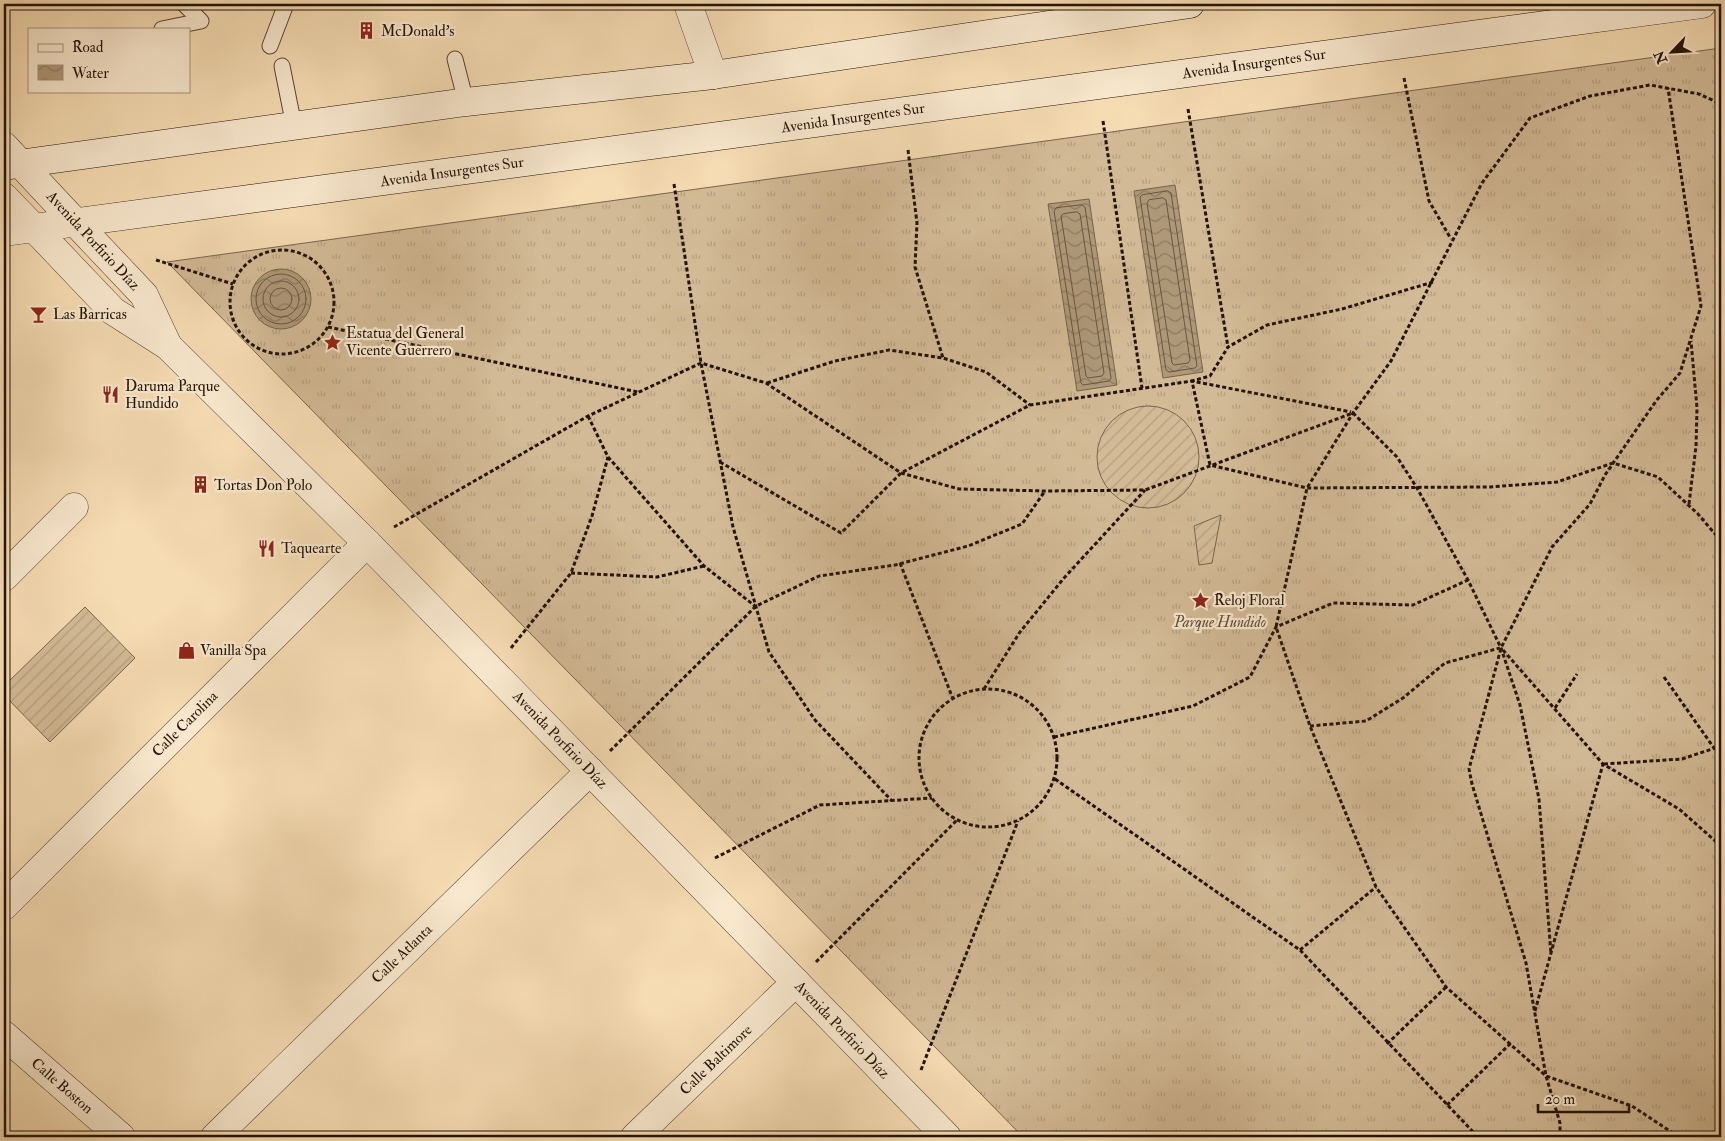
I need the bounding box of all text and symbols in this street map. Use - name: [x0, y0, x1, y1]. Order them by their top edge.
- building icon: McDonald's: [357, 21, 377, 41]
- place label: McDonald's: [381, 22, 454, 41]
- legend: [28, 28, 190, 92]
- north arrow: [1648, 28, 1698, 78]
- text: Road: [72, 38, 104, 57]
- street label: Avenida Insurgentes Sur: [1180, 44, 1327, 84]
- text: N: [1650, 48, 1671, 67]
- text: Water: [71, 64, 109, 83]
- street label: Avenida Insurgentes Sur: [779, 98, 926, 138]
- street label: Avenida Insurgentes Sur: [378, 152, 525, 192]
- street label: Avenida Porfirio Díaz: [41, 187, 144, 295]
- bar icon: Las Barricas: [29, 304, 49, 324]
- place label: Las Barricas: [53, 305, 127, 324]
- place label: Estatua del General Vicente Guerrero: [346, 324, 464, 360]
- place icon: Estatua del General Vicente Guerrero: [322, 332, 342, 352]
- place label: Daruma Parque Hundido: [125, 377, 220, 413]
- restaurant icon: Daruma Parque Hundido: [101, 385, 121, 405]
- building icon: Tortas Don Polo: [190, 475, 210, 495]
- place label: Tortas Don Polo: [214, 476, 312, 495]
- restaurant icon: Taquearte: [257, 538, 277, 558]
- place label: Taquearte: [281, 539, 341, 558]
- place icon: Reloj Floral: [1190, 590, 1210, 610]
- place label: Reloj Floral: [1214, 591, 1285, 610]
- park label: Parque Hundido: [1173, 613, 1266, 632]
- shop icon: Vanilla Spa: [176, 640, 196, 660]
- place label: Vanilla Spa: [200, 641, 267, 661]
- street label: Calle Carolina: [148, 686, 223, 761]
- street label: Avenida Porfirio Díaz: [508, 686, 612, 793]
- street label: Calle Atlanta: [368, 920, 437, 988]
- street label: Avenida Porfirio Díaz: [790, 976, 894, 1083]
- street label: Calle Baltimore: [676, 1021, 756, 1099]
- street label: Calle Boston: [27, 1054, 97, 1118]
- scale bar: [1538, 1081, 1629, 1113]
- text: 20 m: [1545, 1090, 1575, 1109]

